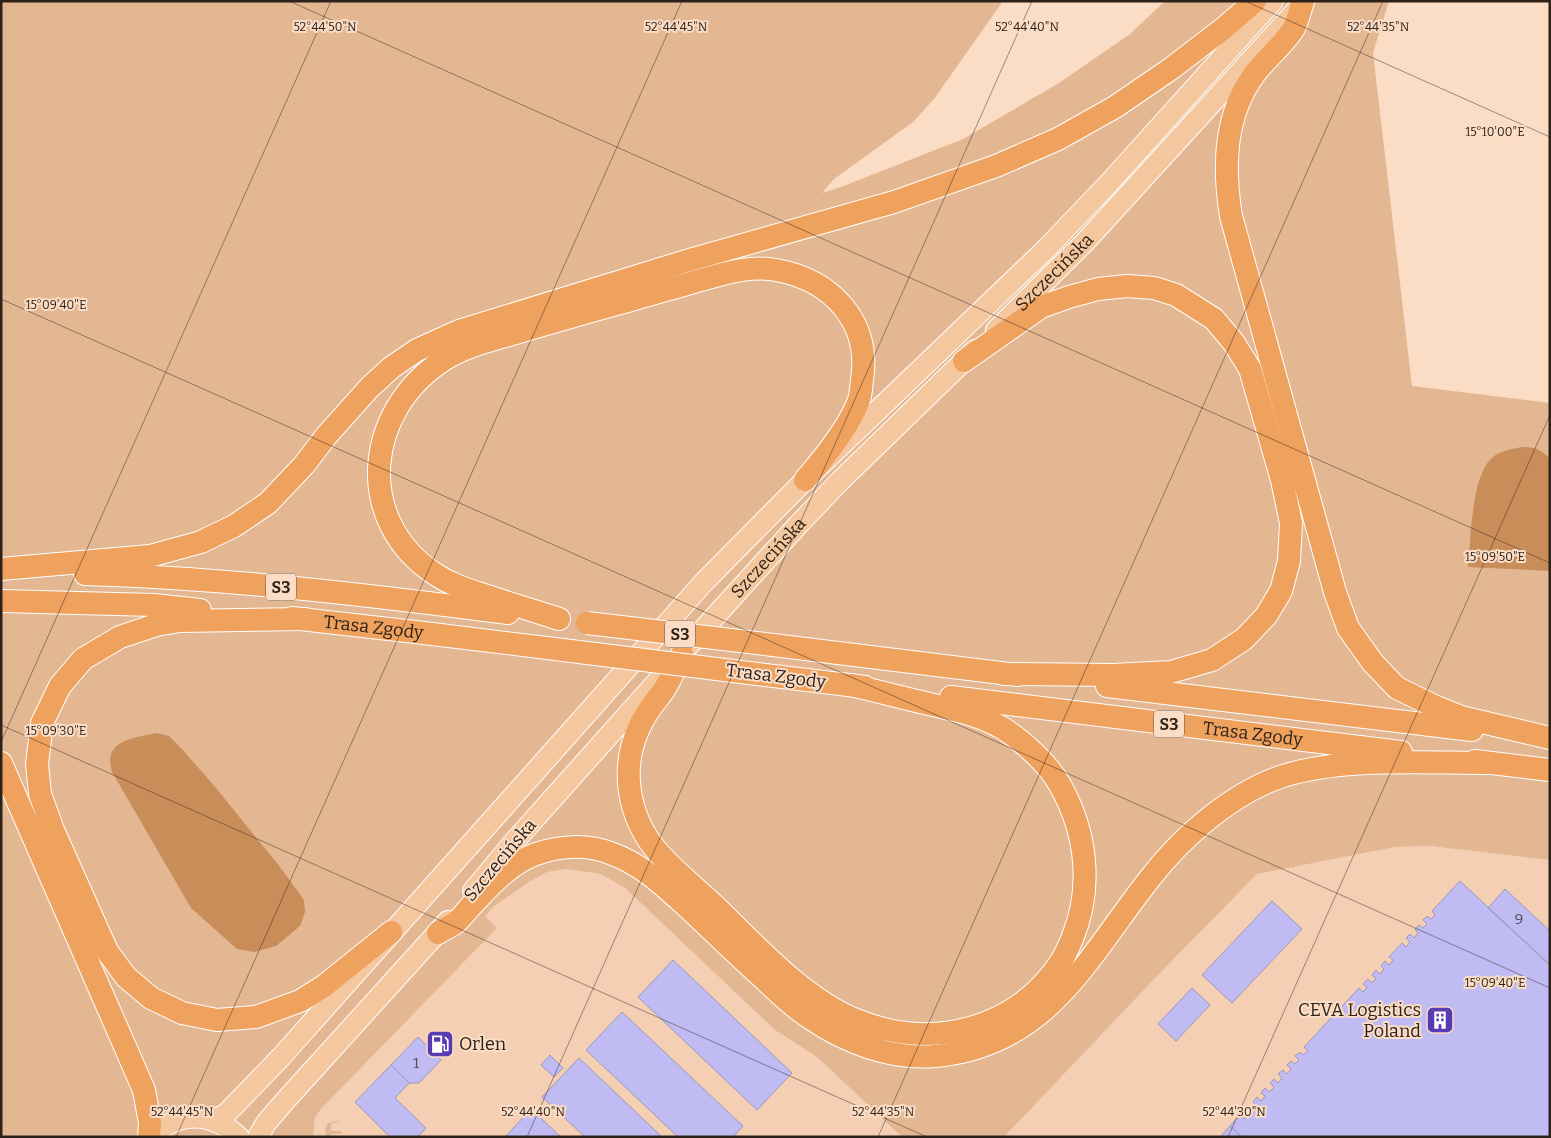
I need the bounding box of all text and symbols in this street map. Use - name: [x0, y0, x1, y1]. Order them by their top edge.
- text: 52°44'50"N: [293, 20, 357, 34]
- text: 52°44'45"N: [645, 20, 708, 34]
- text: 52°44'40"N: [995, 20, 1059, 34]
- text: 52°44'35"N: [1347, 20, 1410, 34]
- text: 15°10'00"E: [1465, 125, 1525, 139]
- street label: Szczecińska: [1011, 229, 1098, 316]
- text: 15°09'40"E: [26, 298, 86, 312]
- street label: Szczecińska: [726, 513, 811, 603]
- text: 15°09'50"E: [1465, 550, 1525, 564]
- road number: S3: [266, 574, 296, 600]
- street label: Trasa Zgody: [322, 611, 425, 644]
- road number: S3: [665, 620, 695, 648]
- street label: Trasa Zgody: [725, 659, 828, 693]
- road number: S3: [1154, 711, 1184, 738]
- street label: Trasa Zgody: [1202, 717, 1304, 751]
- text: 15°09'30"E: [26, 724, 86, 738]
- street label: Szczecińska: [459, 814, 541, 906]
- house number: 9: [1515, 910, 1523, 928]
- text: 15°09'40"E: [1465, 976, 1525, 990]
- place label: CEVA Logistics Poland: [1298, 999, 1421, 1042]
- building icon: CEVA Logistics Poland: [1425, 1005, 1455, 1035]
- fuel station icon: Orlen: [425, 1029, 455, 1059]
- place label: Orlen: [459, 1033, 507, 1055]
- house number: 1: [413, 1054, 419, 1072]
- text: 52°44'45"N: [151, 1105, 214, 1119]
- text: 52°44'40"N: [501, 1105, 565, 1119]
- text: 52°44'35"N: [852, 1105, 915, 1119]
- text: 52°44'30"N: [1202, 1105, 1266, 1119]

